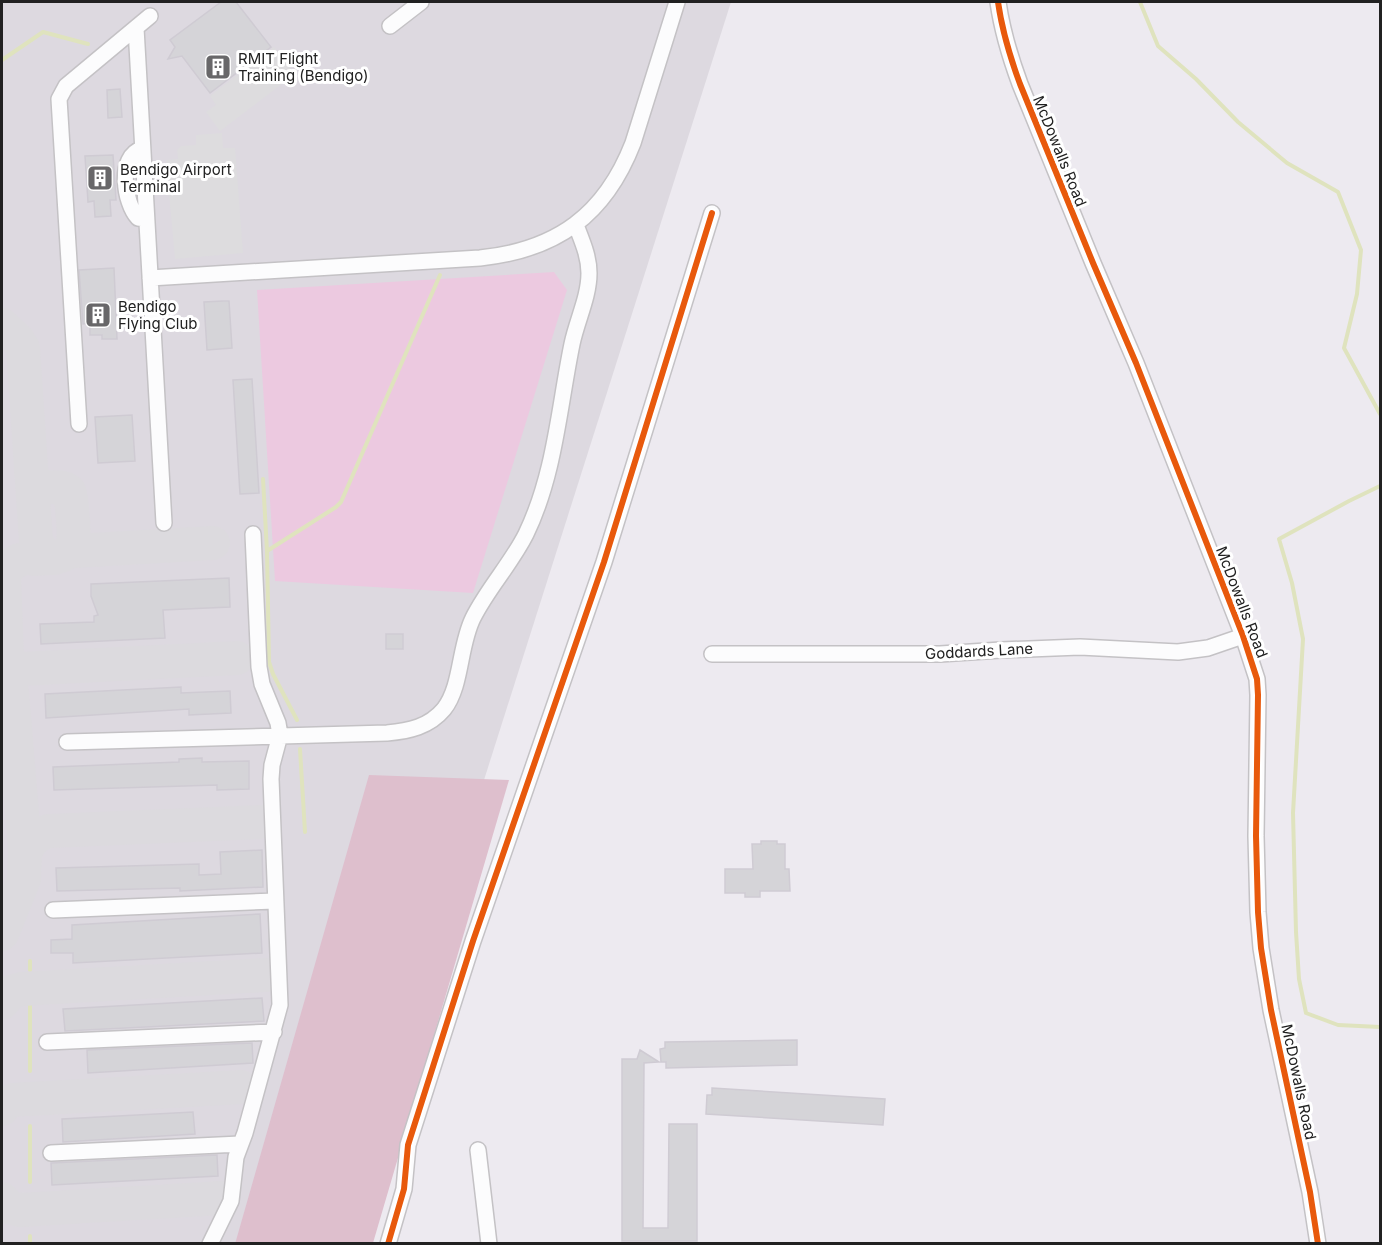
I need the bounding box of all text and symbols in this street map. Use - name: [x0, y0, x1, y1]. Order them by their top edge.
- place label: RMIT Flight Training (Bendigo): [238, 49, 369, 85]
- building icon: RMIT Flight Training (Bendigo): [203, 52, 233, 82]
- street label: McDowalls Road: [1029, 93, 1091, 209]
- place label: Bendigo Airport Terminal: [120, 160, 232, 196]
- building icon: Bendigo Airport Terminal: [85, 163, 115, 193]
- place label: Bendigo Flying Club: [118, 297, 198, 333]
- building icon: Bendigo Flying Club: [83, 300, 113, 330]
- street label: McDowalls Road: [1212, 544, 1272, 660]
- street label: Goddards Lane: [924, 639, 1034, 663]
- street label: McDowalls Road: [1277, 1022, 1321, 1142]

